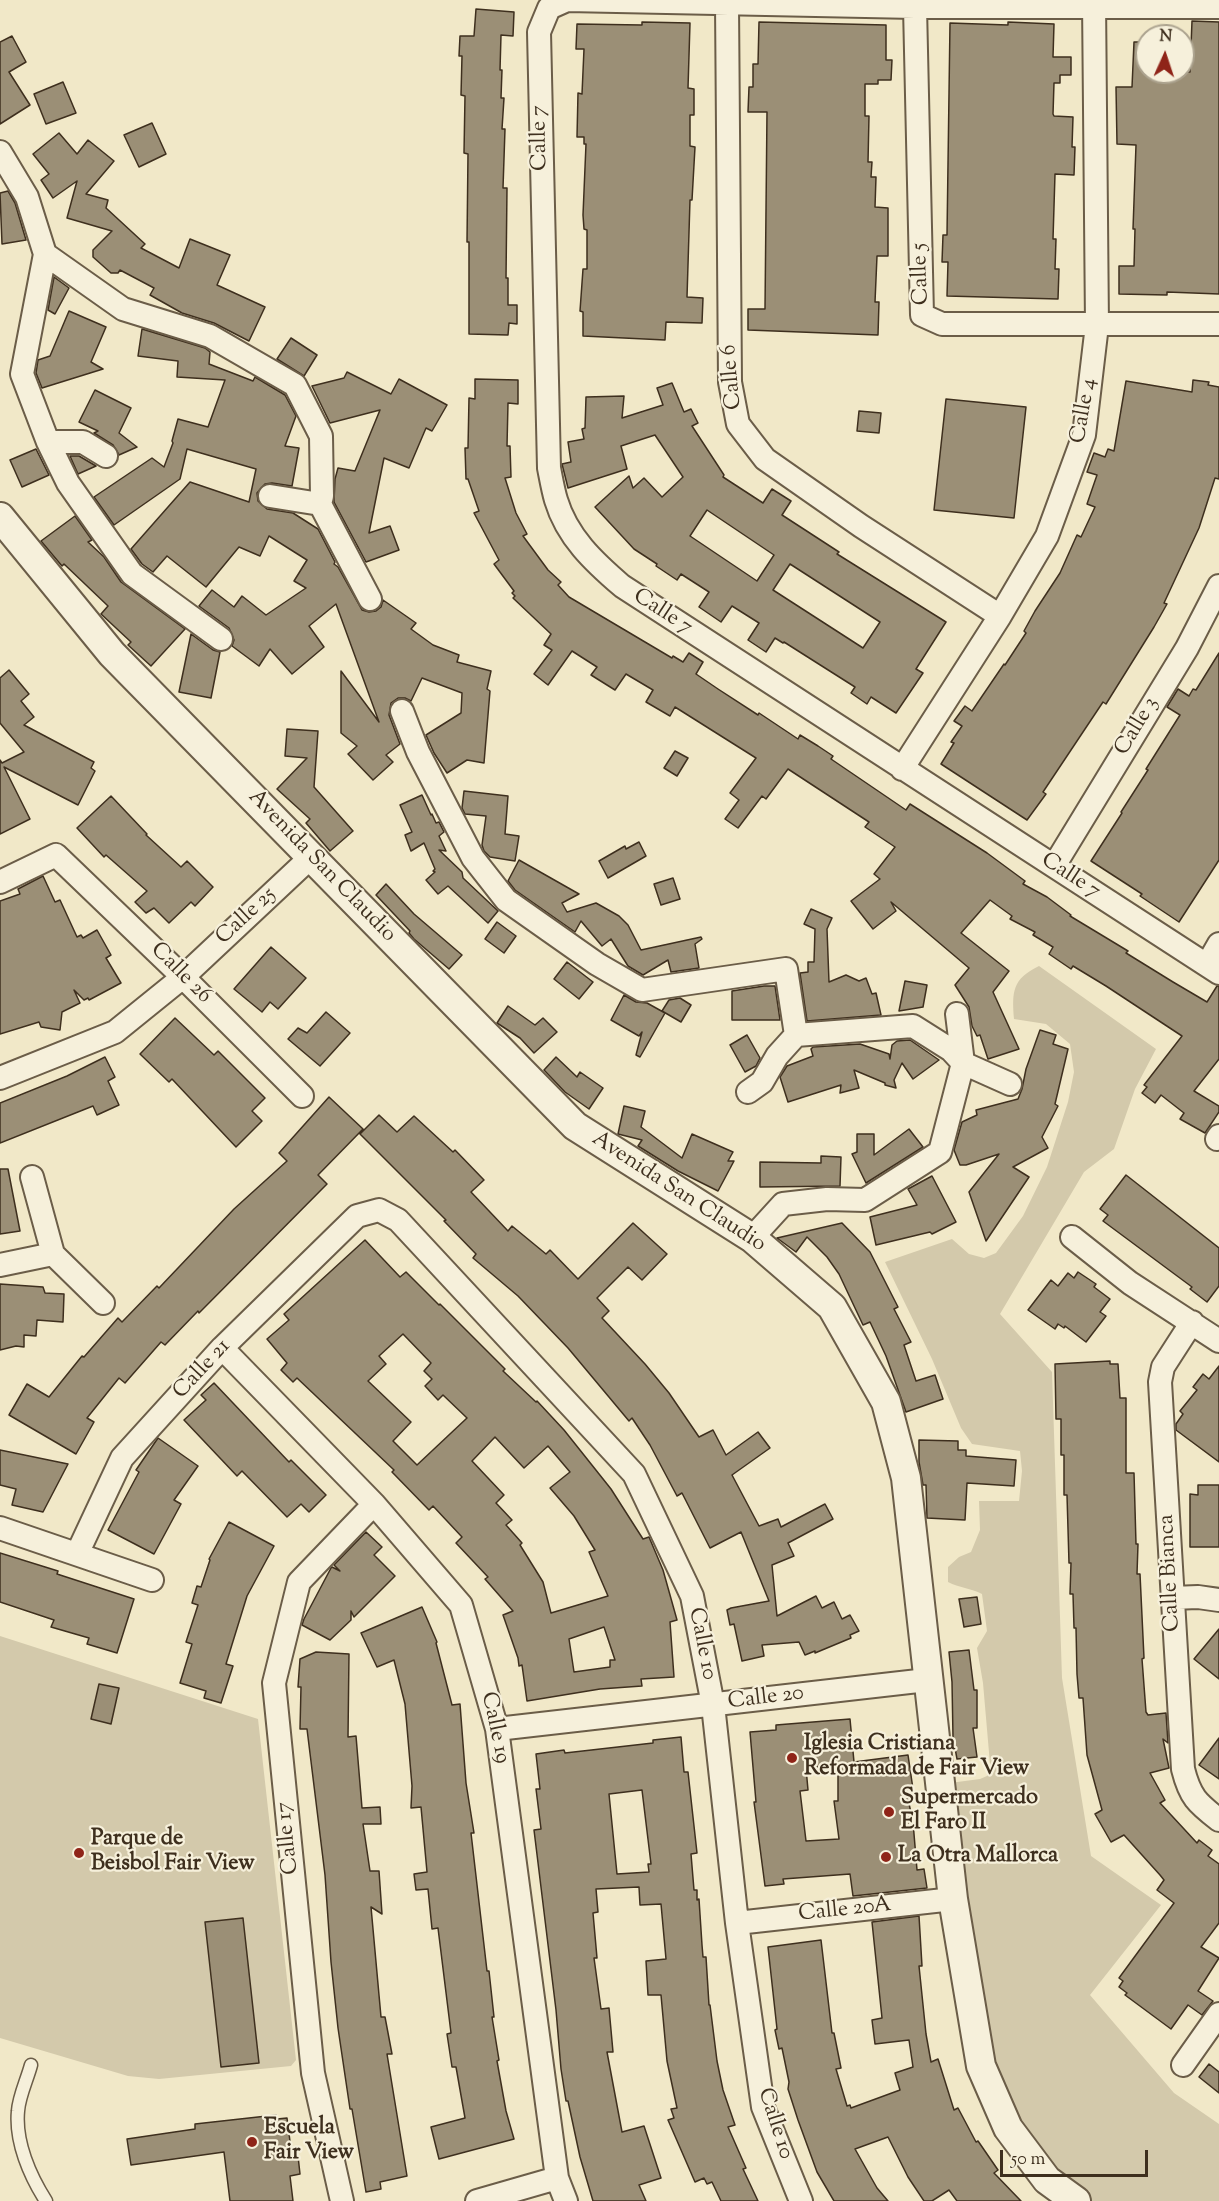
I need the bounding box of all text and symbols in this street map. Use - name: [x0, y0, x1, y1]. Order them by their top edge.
- north arrow: [1135, 24, 1195, 84]
- text: N: [1159, 26, 1173, 49]
- street label: Calle 7: [527, 105, 555, 171]
- street label: Calle 5: [908, 243, 936, 305]
- street label: Calle 6: [717, 343, 749, 411]
- street label: Calle 4: [1066, 376, 1104, 446]
- street label: Calle 7: [627, 584, 697, 642]
- street label: Calle 3: [1110, 693, 1166, 761]
- street label: Avenida San Claudio: [241, 785, 401, 949]
- street label: Calle 7: [1035, 848, 1105, 906]
- street label: Calle 25: [212, 883, 282, 951]
- street label: Calle 26: [144, 938, 216, 1010]
- street label: Avenida San Claudio: [586, 1127, 770, 1259]
- street label: Calle 21: [169, 1335, 237, 1405]
- street label: Calle Bianca: [1155, 1514, 1187, 1632]
- street label: Calle 10: [681, 1605, 721, 1683]
- street label: Calle 20: [726, 1681, 806, 1717]
- street label: Calle 19: [474, 1690, 514, 1766]
- place label: Iglesia Cristiana Reformada de Fair View: [804, 1732, 1029, 1784]
- marker: Iglesia Cristiana Reformada de Fair View: [785, 1751, 799, 1765]
- place label: Supermercado El Faro II: [901, 1786, 1038, 1838]
- street label: Calle 17: [272, 1800, 306, 1876]
- marker: Supermercado El Faro II: [882, 1805, 896, 1819]
- place label: Parque de Beisbol Fair View: [91, 1827, 255, 1879]
- place label: La Otra Mallorca: [898, 1844, 1058, 1870]
- marker: Parque de Beisbol Fair View: [72, 1846, 86, 1860]
- marker: La Otra Mallorca: [879, 1850, 893, 1864]
- street label: Calle 20A: [797, 1893, 893, 1929]
- street label: Calle 10: [750, 2085, 798, 2163]
- place label: Escuela Fair View: [264, 2116, 354, 2168]
- marker: Escuela Fair View: [245, 2135, 259, 2149]
- scale bar: [1003, 2138, 1152, 2176]
- text: 50 m: [1011, 2147, 1045, 2173]

